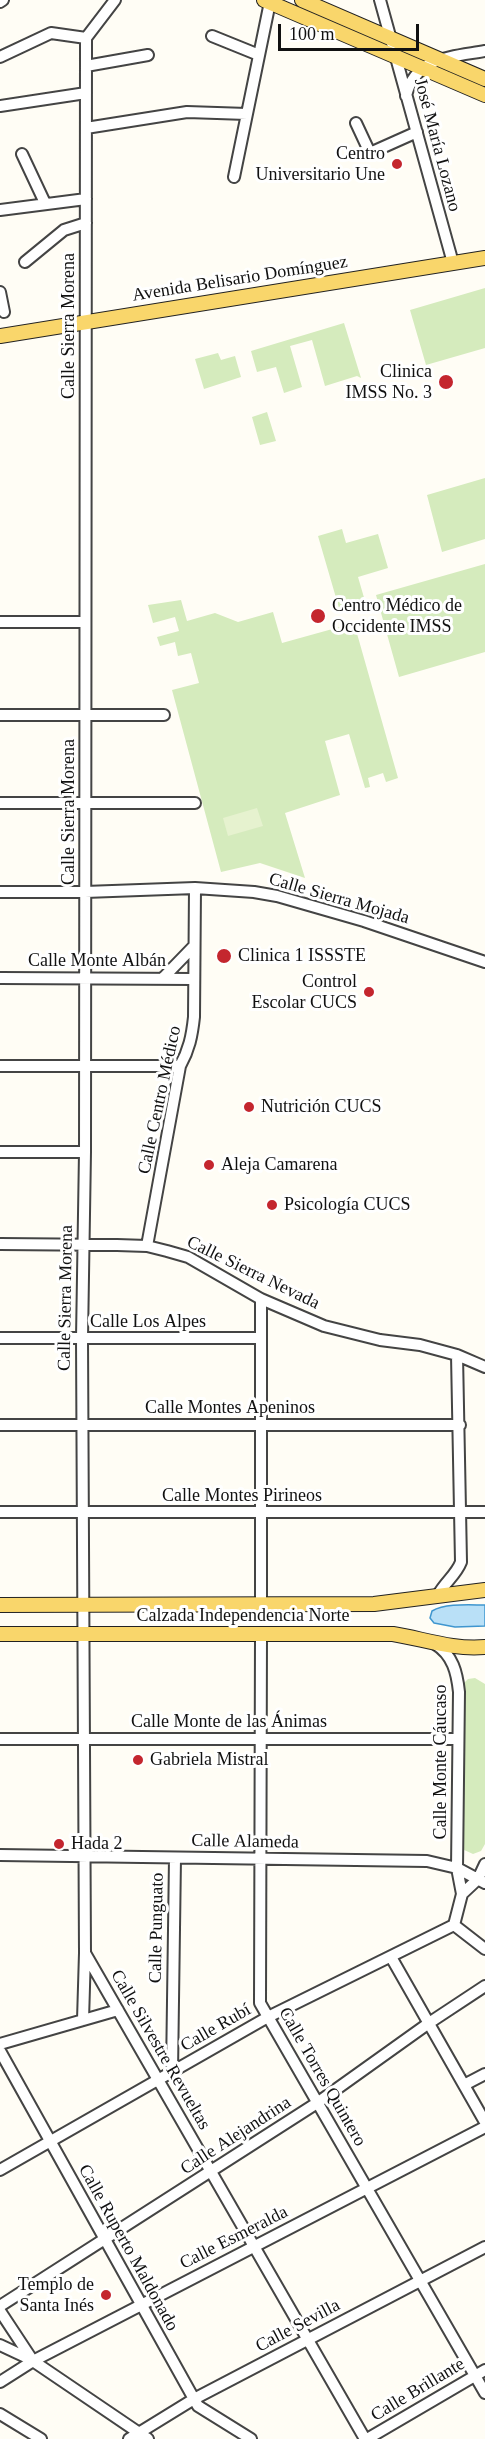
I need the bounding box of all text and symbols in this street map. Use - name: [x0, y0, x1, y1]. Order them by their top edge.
- scale bar: [281, 12, 422, 50]
- text: 100 m: [289, 24, 335, 44]
- street label: José María Lozano: [409, 76, 465, 214]
- place label: Centro Universitario Une: [256, 143, 385, 186]
- marker: Centro Universitario Une: [390, 157, 404, 171]
- street label: Avenida Belisario Domínguez: [131, 251, 349, 307]
- street label: Calle Sierra Morena: [58, 253, 80, 399]
- place label: Clinica IMSS No. 3: [345, 361, 432, 404]
- marker: Clinica IMSS No. 3: [437, 373, 455, 391]
- place label: Centro Médico de Occidente IMSS: [332, 595, 462, 638]
- marker: Centro Médico de Occidente IMSS: [309, 607, 327, 625]
- street label: Calle Sierra Morena: [58, 739, 80, 885]
- street label: Calle Sierra Mojada: [266, 869, 412, 929]
- place label: Clinica 1 ISSSTE: [238, 945, 366, 967]
- marker: Clinica 1 ISSSTE: [215, 947, 233, 965]
- street label: Calle Monte Albán: [28, 950, 166, 972]
- place label: Control Escolar CUCS: [252, 971, 357, 1014]
- marker: Control Escolar CUCS: [362, 985, 376, 999]
- street label: Calle Centro Médico: [134, 1024, 186, 1176]
- place label: Nutrición CUCS: [261, 1096, 382, 1118]
- marker: Nutrición CUCS: [242, 1100, 256, 1114]
- place label: Aleja Camarena: [221, 1154, 337, 1176]
- marker: Aleja Camarena: [202, 1158, 216, 1172]
- place label: Psicología CUCS: [284, 1194, 411, 1216]
- marker: Psicología CUCS: [265, 1198, 279, 1212]
- street label: Calle Sierra Morena: [54, 1225, 78, 1371]
- street label: Calle Sierra Nevada: [183, 1232, 323, 1314]
- street label: Calle Los Alpes: [90, 1311, 206, 1333]
- street label: Calle Montes Apeninos: [145, 1397, 315, 1419]
- street label: Calle Montes Pirineos: [162, 1485, 322, 1507]
- street label: Calzada Independencia Norte: [137, 1605, 349, 1627]
- street label: Calle Monte Cáucaso: [430, 1685, 452, 1839]
- street label: Calle Monte de las Ánimas: [131, 1711, 327, 1733]
- place label: Gabriela Mistral: [150, 1749, 268, 1771]
- marker: Gabriela Mistral: [131, 1753, 145, 1767]
- street label: Calle Alameda: [191, 1830, 299, 1854]
- place label: Hada 2: [71, 1833, 122, 1855]
- marker: Hada 2: [52, 1837, 66, 1851]
- street label: Calle Punguato: [145, 1873, 169, 1983]
- street label: Calle Silvestre Revueltas: [105, 1966, 215, 2134]
- street label: Calle Rubí: [177, 1999, 255, 2057]
- street label: Calle Torres Quintero: [273, 2004, 371, 2150]
- street label: Calle Alejandrina: [177, 2092, 295, 2180]
- street label: Calle Ruperto Maldonado: [73, 2161, 183, 2335]
- street label: Calle Esmeralda: [176, 2201, 292, 2275]
- place label: Templo de Santa Inés: [18, 2274, 94, 2316]
- marker: Templo de Santa Inés: [99, 2288, 113, 2302]
- street label: Calle Sevilla: [252, 2295, 344, 2357]
- street label: Calle Brillante: [367, 2354, 469, 2426]

